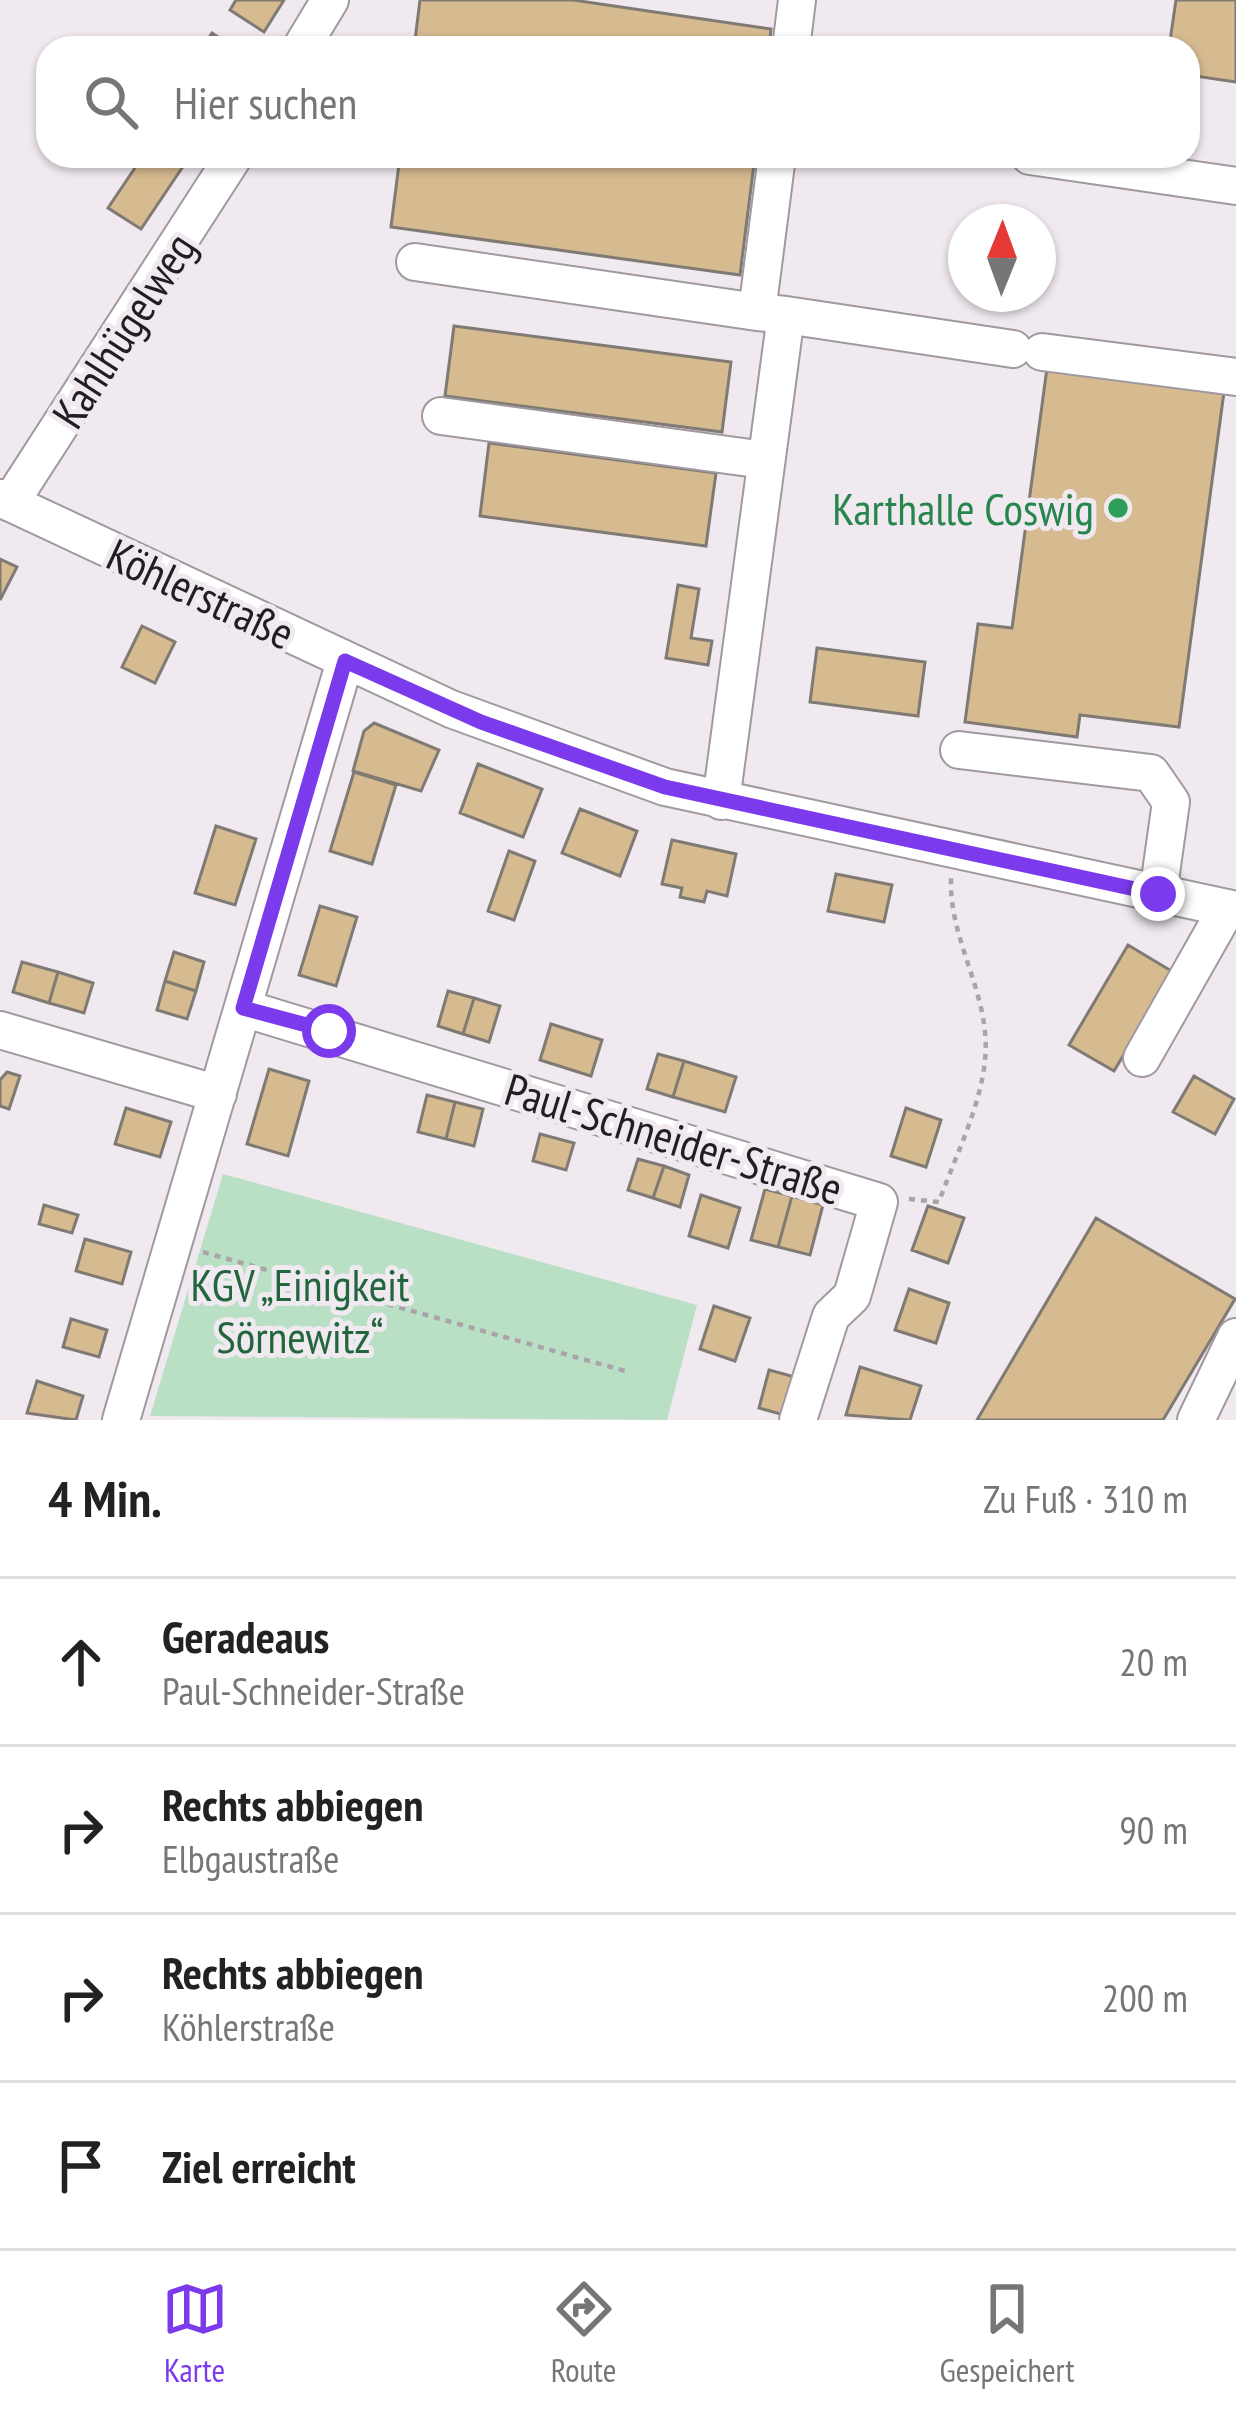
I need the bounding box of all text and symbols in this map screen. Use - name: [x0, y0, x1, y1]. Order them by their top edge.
- search box: [36, 36, 1200, 168]
- icon: search: [78, 69, 144, 135]
- text: Hier suchen: [174, 73, 357, 131]
- north arrow: [948, 204, 1056, 312]
- street label: Kahlhügelweg: [38, 221, 208, 439]
- place label: Karthalle Coswig: [832, 479, 1094, 537]
- marker: Karthalle Coswig: [1105, 495, 1131, 521]
- street label: Köhlerstraße: [98, 525, 304, 661]
- route end: [1131, 867, 1185, 921]
- route start: [302, 1004, 356, 1058]
- street label: Paul-Schneider-Straße: [498, 1059, 850, 1217]
- park label: KGV „Einigkeit Sörnewitz“: [191, 1255, 410, 1365]
- text: 4 Min.: [48, 1465, 162, 1531]
- text: Zu Fuß · 310 m: [983, 1473, 1188, 1524]
- text: Geradeaus: [162, 1607, 329, 1665]
- icon: ahead: [48, 1629, 114, 1695]
- text: 20 m: [1119, 1636, 1188, 1687]
- text: Paul-Schneider-Straße: [162, 1665, 465, 1716]
- text: Rechts abbiegen: [162, 1775, 423, 1833]
- icon: right: [48, 1797, 114, 1863]
- text: 90 m: [1119, 1804, 1188, 1855]
- text: Elbgaustraße: [162, 1833, 339, 1884]
- text: Rechts abbiegen: [162, 1943, 423, 2001]
- icon: right: [48, 1965, 114, 2031]
- text: 200 m: [1102, 1972, 1188, 2023]
- text: Köhlerstraße: [162, 2001, 335, 2052]
- icon: arrive: [48, 2133, 114, 2199]
- text: Ziel erreicht: [162, 2137, 356, 2195]
- tab: Karte: [162, 2276, 228, 2391]
- tab: Route: [551, 2276, 617, 2391]
- tab: Gespeichert: [940, 2276, 1074, 2391]

